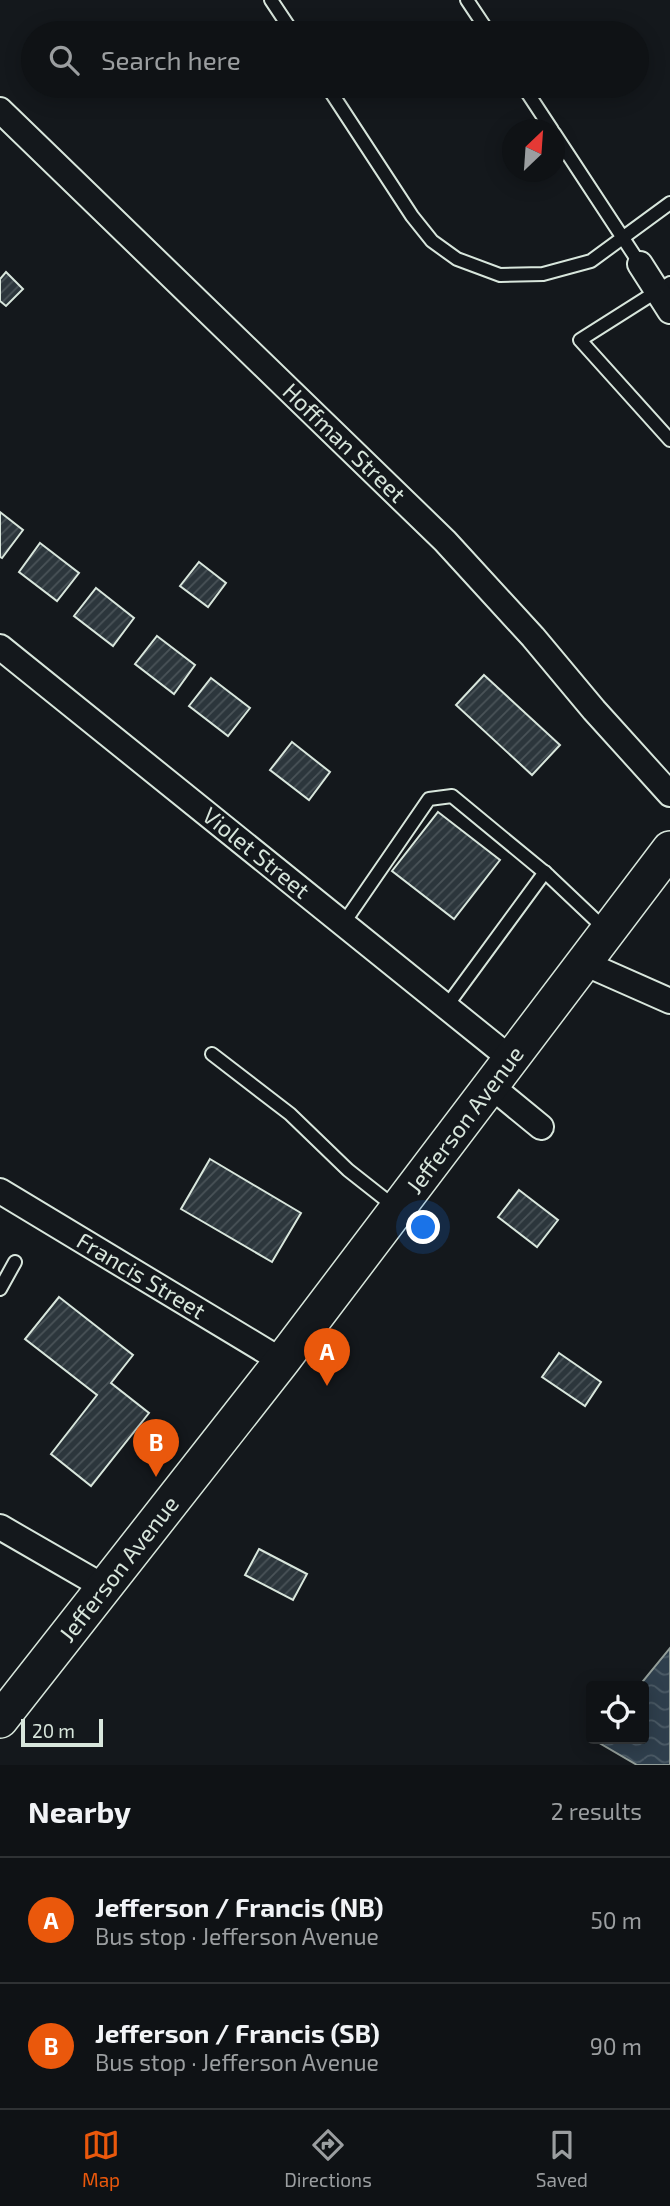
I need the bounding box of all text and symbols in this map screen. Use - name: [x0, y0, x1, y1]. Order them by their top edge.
- search box: [21, 21, 649, 98]
- icon: search: [45, 41, 83, 79]
- text: Search here: [101, 44, 241, 75]
- north arrow: [502, 119, 565, 182]
- street label: Hoffman Street: [277, 377, 412, 508]
- street label: Violet Street: [197, 801, 316, 904]
- street label: Jefferson Avenue: [400, 1040, 529, 1199]
- your location: [406, 1210, 440, 1244]
- street label: Francis Street: [72, 1226, 211, 1325]
- pin: A: [304, 1328, 350, 1386]
- pin: B: [133, 1419, 179, 1477]
- street label: Jefferson Avenue: [52, 1490, 184, 1647]
- map controls: [586, 1681, 649, 1744]
- button: locate: [586, 1681, 649, 1744]
- scale bar: [21, 1716, 103, 1748]
- text: 20 m: [32, 1719, 75, 1742]
- text: Nearby: [28, 1793, 131, 1829]
- text: 2 results: [551, 1797, 642, 1825]
- text: Jefferson / Francis (NB): [95, 1891, 384, 1922]
- text: A: [43, 1906, 59, 1934]
- text: 50 m: [591, 1906, 642, 1934]
- text: Bus stop · Jefferson Avenue: [95, 1922, 379, 1950]
- text: Jefferson / Francis (SB): [95, 2017, 380, 2048]
- text: B: [44, 2032, 58, 2060]
- text: 90 m: [590, 2032, 642, 2060]
- text: Bus stop · Jefferson Avenue: [95, 2048, 379, 2076]
- tab: Map: [82, 2126, 120, 2191]
- tab: Directions: [284, 2126, 372, 2191]
- tab: Saved: [536, 2126, 588, 2191]

